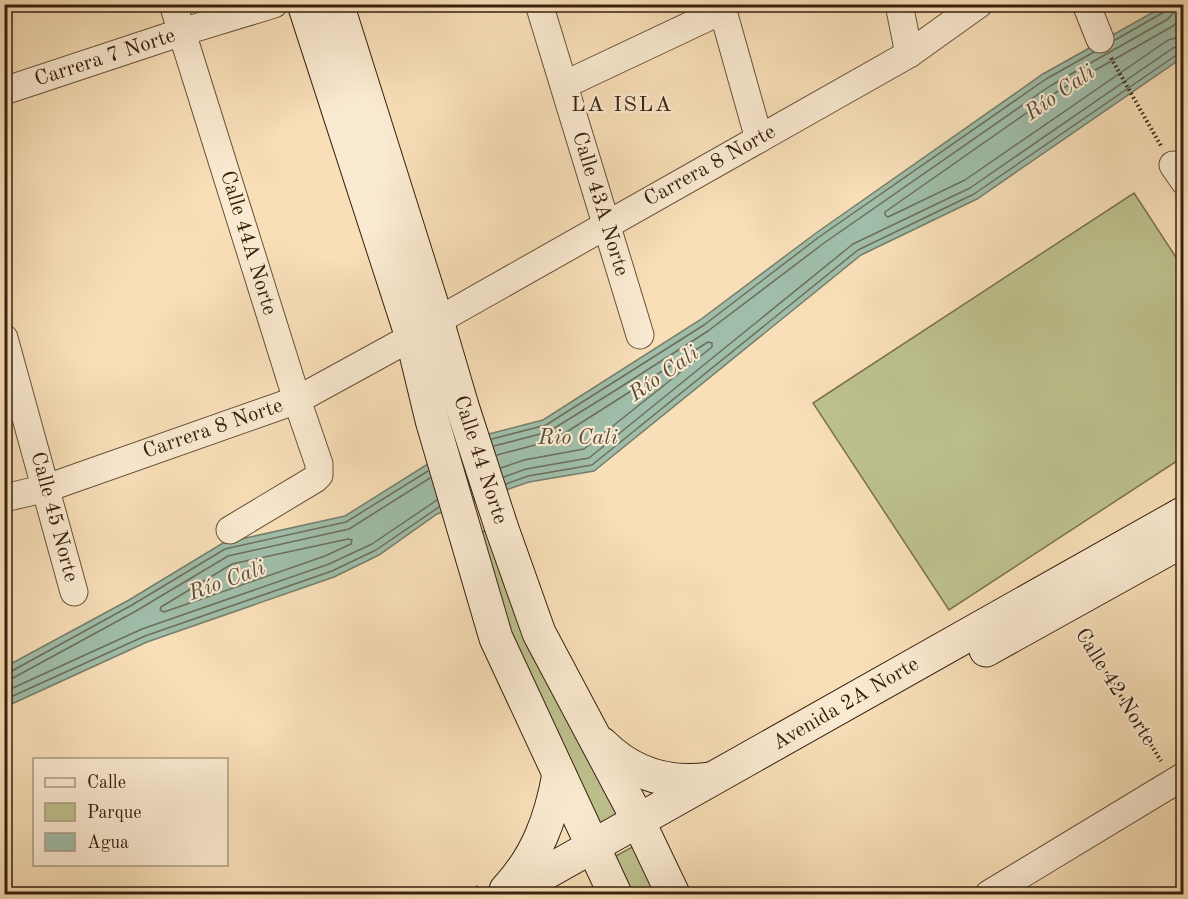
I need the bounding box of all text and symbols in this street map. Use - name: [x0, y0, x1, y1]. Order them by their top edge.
- street label: Carrera 7 Norte: [32, 25, 178, 91]
- water label: Río Cali: [1020, 61, 1100, 125]
- district label: LA ISLA: [571, 94, 673, 116]
- street label: Carrera 8 Norte: [641, 121, 779, 211]
- street label: Calle 43A Norte: [568, 129, 632, 279]
- street label: Calle 44A Norte: [216, 168, 280, 318]
- water label: Río Cali: [624, 342, 704, 406]
- street label: Calle 44 Norte: [449, 393, 511, 527]
- street label: Carrera 8 Norte: [140, 395, 286, 463]
- water label: Rio Cali: [537, 427, 619, 449]
- street label: Calle 45 Norte: [27, 450, 81, 584]
- water label: Río Cali: [185, 557, 269, 605]
- street label: Calle 42 Norte: [1071, 625, 1159, 749]
- street label: Avenida 2A Norte: [769, 654, 923, 754]
- legend: [33, 758, 228, 866]
- text: Calle: [87, 774, 126, 792]
- text: Parque: [87, 804, 142, 822]
- text: Agua: [87, 834, 129, 852]

